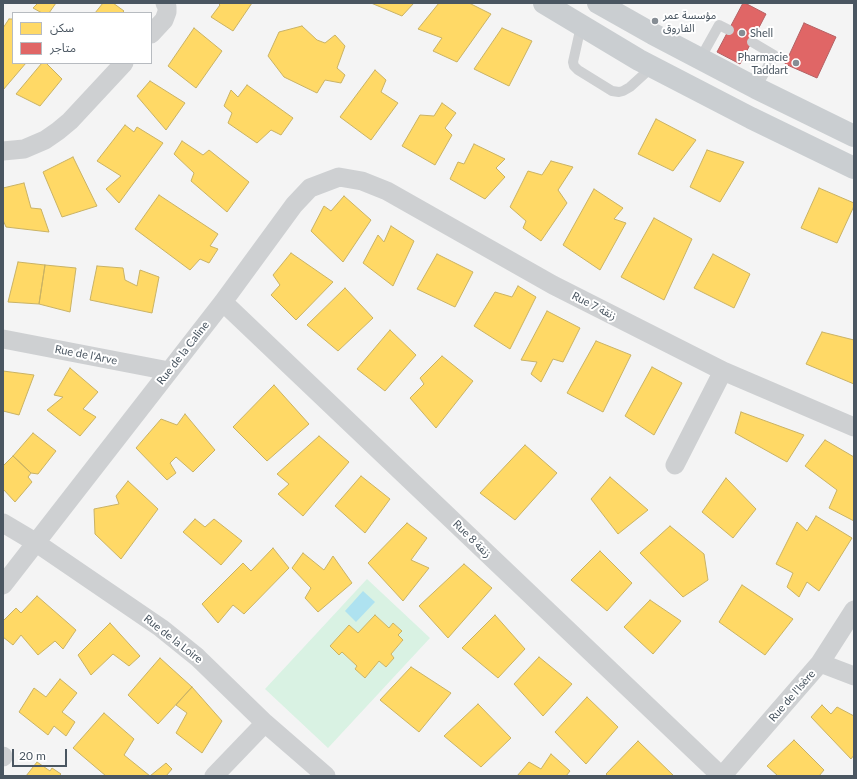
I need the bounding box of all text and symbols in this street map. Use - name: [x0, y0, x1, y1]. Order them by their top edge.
- place label: مؤسسة عمر الفاروق: [663, 8, 716, 34]
- legend: [12, 12, 152, 64]
- marker: مؤسسة عمر الفاروق: [650, 16, 660, 26]
- text: سكن: [50, 20, 74, 35]
- place label: Shell: [750, 26, 773, 40]
- marker: Shell: [737, 28, 747, 38]
- text: متاجر: [50, 40, 76, 55]
- place label: Pharmacie Taddart: [738, 50, 788, 76]
- marker: Pharmacie Taddart: [791, 58, 801, 68]
- street label: Rue 7 زنقة: [570, 289, 618, 323]
- street label: Rue de la Caline: [154, 319, 212, 387]
- street label: Rue de l'Arve: [54, 342, 118, 368]
- street label: Rue 8 زنقة: [450, 518, 494, 560]
- street label: Rue de la Loire: [141, 612, 205, 666]
- street label: Rue de l'Isère: [766, 667, 818, 725]
- scale bar: [14, 741, 69, 767]
- text: 20 m: [19, 748, 46, 763]

